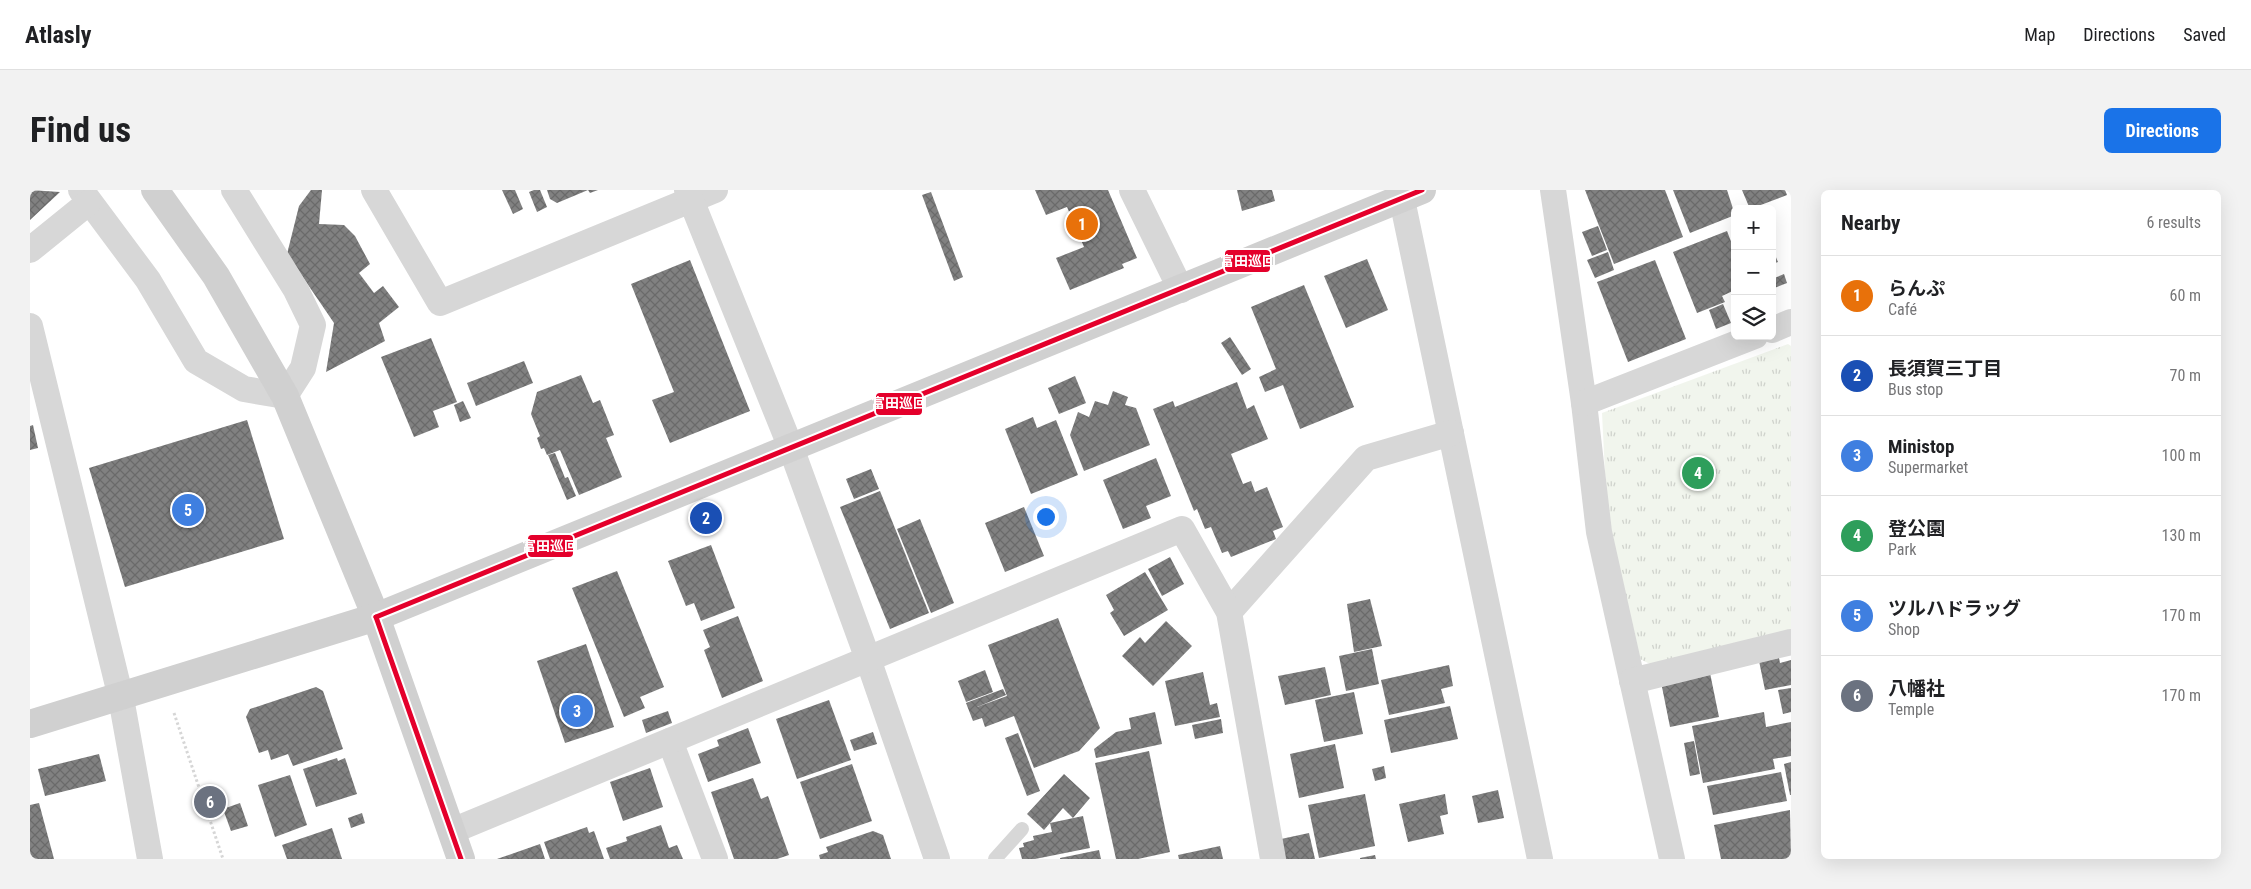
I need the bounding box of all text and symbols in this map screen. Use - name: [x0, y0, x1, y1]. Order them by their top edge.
- text: Atlasly: [25, 21, 91, 49]
- text: Map: [2024, 24, 2055, 45]
- text: Directions: [2083, 24, 2155, 45]
- text: Saved: [2183, 24, 2226, 45]
- button: Directions: [2104, 108, 2221, 153]
- text: Find us: [30, 110, 131, 151]
- pin: 1: [1066, 205, 1098, 243]
- map controls: [1731, 205, 1776, 340]
- button: +: [1731, 205, 1776, 250]
- text: Nearby: [1841, 211, 1900, 235]
- text: 6 results: [2146, 213, 2201, 232]
- line badge: 富田巡回: [1224, 249, 1271, 273]
- button: −: [1731, 250, 1776, 295]
- text: 富田巡回: [1220, 253, 1276, 269]
- text: らんぷ: [1888, 277, 1945, 300]
- text: 1: [1853, 286, 1861, 305]
- text: 60 m: [2169, 286, 2201, 305]
- button: layers: [1731, 295, 1776, 340]
- text: Café: [1888, 300, 1917, 319]
- text: 長須賀三丁目: [1888, 357, 2002, 380]
- text: 2: [1853, 366, 1861, 385]
- text: 70 m: [2169, 366, 2201, 385]
- text: Bus stop: [1888, 380, 1943, 399]
- line badge: 富田巡回: [875, 392, 923, 416]
- text: 富田巡回: [871, 395, 927, 411]
- text: Ministop: [1888, 435, 1954, 458]
- text: 3: [1853, 446, 1861, 465]
- text: 100 m: [2162, 446, 2201, 465]
- pin: 4: [1682, 454, 1714, 492]
- text: Supermarket: [1888, 458, 1968, 477]
- pin: 5: [172, 491, 204, 529]
- pin: 2: [690, 499, 722, 537]
- your location: [1033, 504, 1059, 530]
- text: 登公園: [1888, 517, 1945, 540]
- text: 4: [1853, 526, 1861, 545]
- text: 130 m: [2162, 526, 2201, 545]
- line badge: 富田巡回: [527, 534, 574, 558]
- text: 富田巡回: [522, 538, 578, 554]
- text: Park: [1888, 540, 1917, 559]
- text: ツルハドラッグ: [1888, 597, 2021, 620]
- text: 5: [1853, 606, 1861, 625]
- text: 170 m: [2162, 606, 2201, 625]
- text: Shop: [1888, 620, 1920, 639]
- text: 八幡社: [1888, 677, 1945, 700]
- text: 6: [1853, 686, 1861, 705]
- text: 170 m: [2162, 686, 2201, 705]
- pin: 3: [561, 692, 593, 730]
- text: Temple: [1888, 700, 1934, 719]
- pin: 6: [194, 783, 226, 821]

